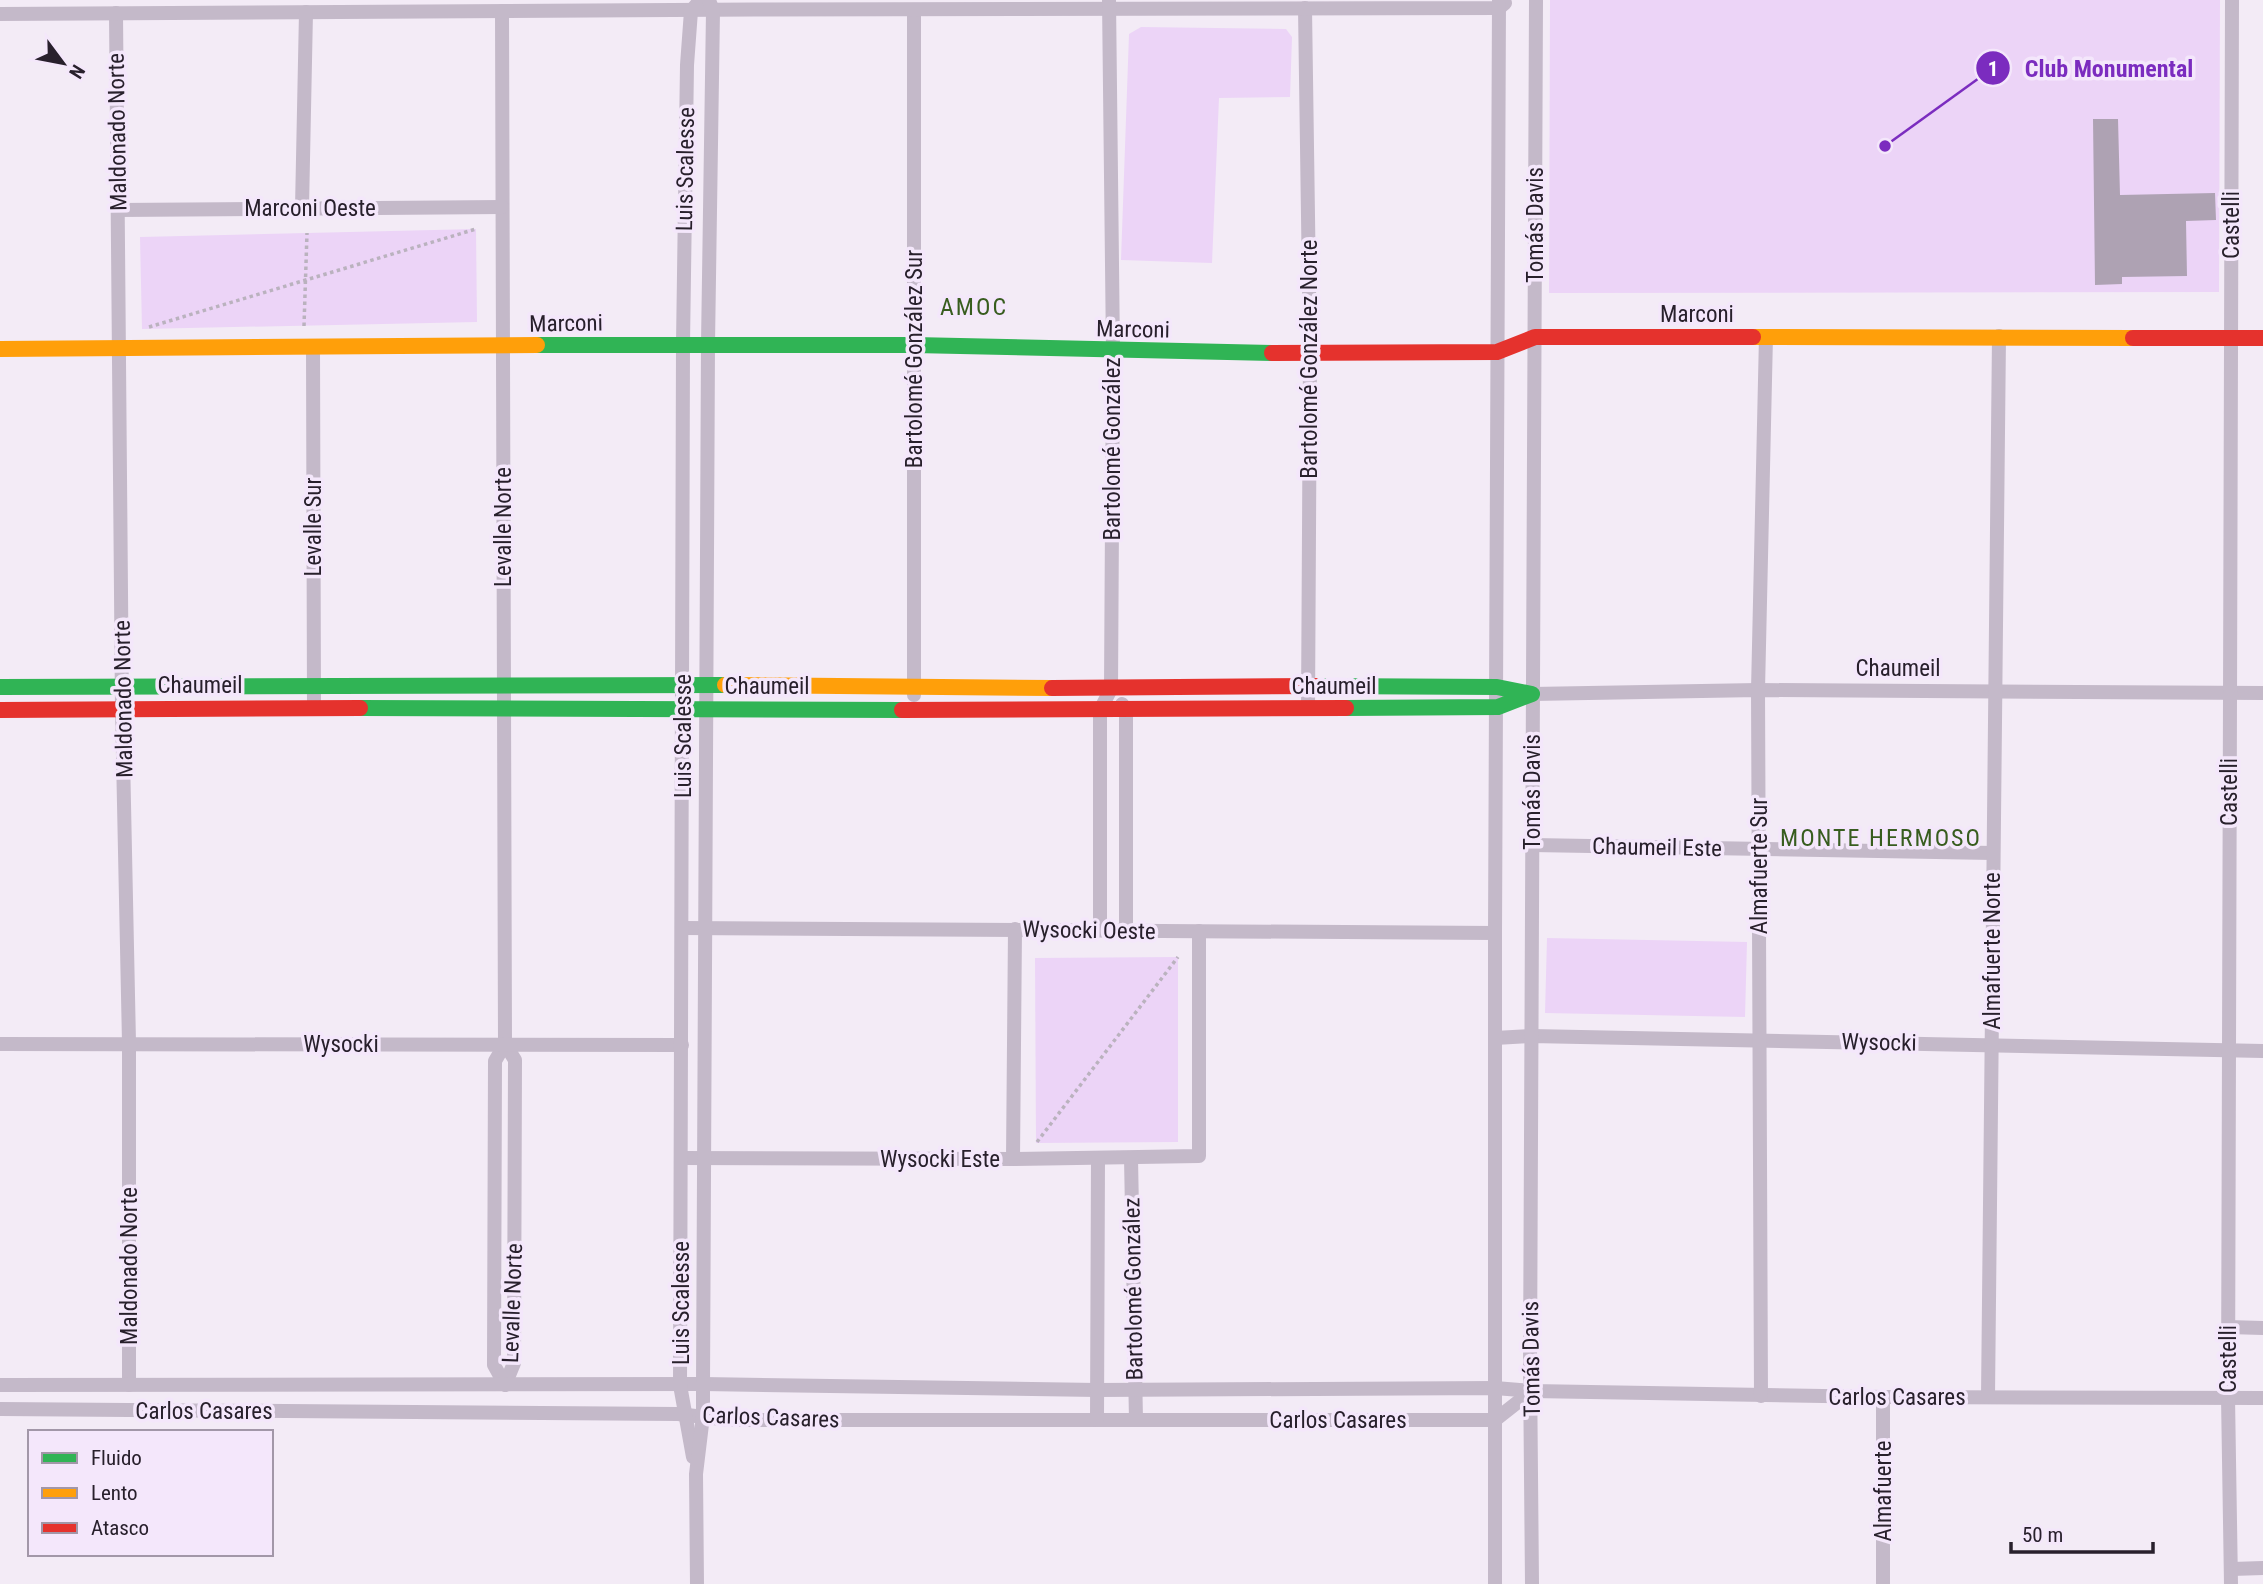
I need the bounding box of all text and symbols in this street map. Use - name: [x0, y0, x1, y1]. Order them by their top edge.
- north arrow: [28, 28, 98, 98]
- callout: Club Monumental: [1976, 46, 2207, 91]
- street label: Maldonado Norte: [103, 53, 132, 211]
- text: Club Monumental: [2025, 55, 2193, 83]
- text: 1: [1988, 57, 1998, 81]
- text: N: [64, 61, 90, 83]
- street label: Luis Scalesse: [671, 107, 700, 231]
- street label: Tomás Davis: [1522, 167, 1549, 283]
- street label: Castelli: [2218, 191, 2245, 259]
- street label: Marconi Oeste: [244, 195, 376, 222]
- street label: Bartolomé González Norte: [1296, 239, 1323, 479]
- street label: Bartolomé González Sur: [901, 250, 928, 468]
- district label: AMOC: [940, 293, 1008, 321]
- street label: Marconi: [1660, 301, 1734, 328]
- street label: Marconi: [529, 309, 603, 338]
- street label: Marconi: [1096, 315, 1170, 344]
- street label: Bartolomé González: [1099, 357, 1126, 541]
- street label: Levalle Norte: [490, 467, 517, 587]
- street label: Levalle Sur: [300, 478, 327, 576]
- street label: Maldonado Norte: [109, 620, 138, 778]
- street label: Chaumeil: [1856, 655, 1940, 682]
- street label: Chaumeil: [158, 672, 242, 699]
- street label: Chaumeil: [725, 673, 809, 700]
- street label: Chaumeil: [1292, 673, 1376, 700]
- street label: Luis Scalesse: [670, 674, 697, 798]
- street label: Tomás Davis: [1519, 734, 1546, 850]
- street label: Castelli: [2216, 758, 2243, 826]
- street label: Almafuerte Sur: [1746, 798, 1773, 934]
- district label: MONTE HERMOSO: [1780, 824, 1982, 852]
- street label: Chaumeil Este: [1592, 833, 1722, 862]
- street label: Almafuerte Norte: [1979, 872, 2006, 1030]
- street label: Wysocki Oeste: [1022, 916, 1156, 945]
- street label: Wysocki: [1841, 1028, 1917, 1057]
- street label: Wysocki: [303, 1031, 379, 1058]
- street label: Wysocki Este: [880, 1146, 1000, 1173]
- street label: Maldonado Norte: [116, 1187, 143, 1345]
- street label: Bartolomé González: [1118, 1197, 1149, 1381]
- street label: Luis Scalesse: [668, 1241, 695, 1365]
- street label: Levalle Norte: [497, 1243, 528, 1363]
- street label: Tomás Davis: [1517, 1301, 1546, 1417]
- street label: Castelli: [2215, 1325, 2242, 1393]
- street label: Carlos Casares: [1828, 1384, 1966, 1411]
- street label: Carlos Casares: [135, 1398, 273, 1425]
- street label: Carlos Casares: [702, 1402, 840, 1433]
- street label: Carlos Casares: [1269, 1407, 1407, 1434]
- legend: [28, 1430, 273, 1556]
- street label: Almafuerte: [1870, 1440, 1897, 1542]
- text: Fluido: [91, 1446, 142, 1470]
- text: Lento: [91, 1481, 138, 1505]
- scale bar: [2011, 1510, 2153, 1554]
- text: Atasco: [91, 1516, 149, 1540]
- text: 50 m: [2022, 1523, 2063, 1547]

